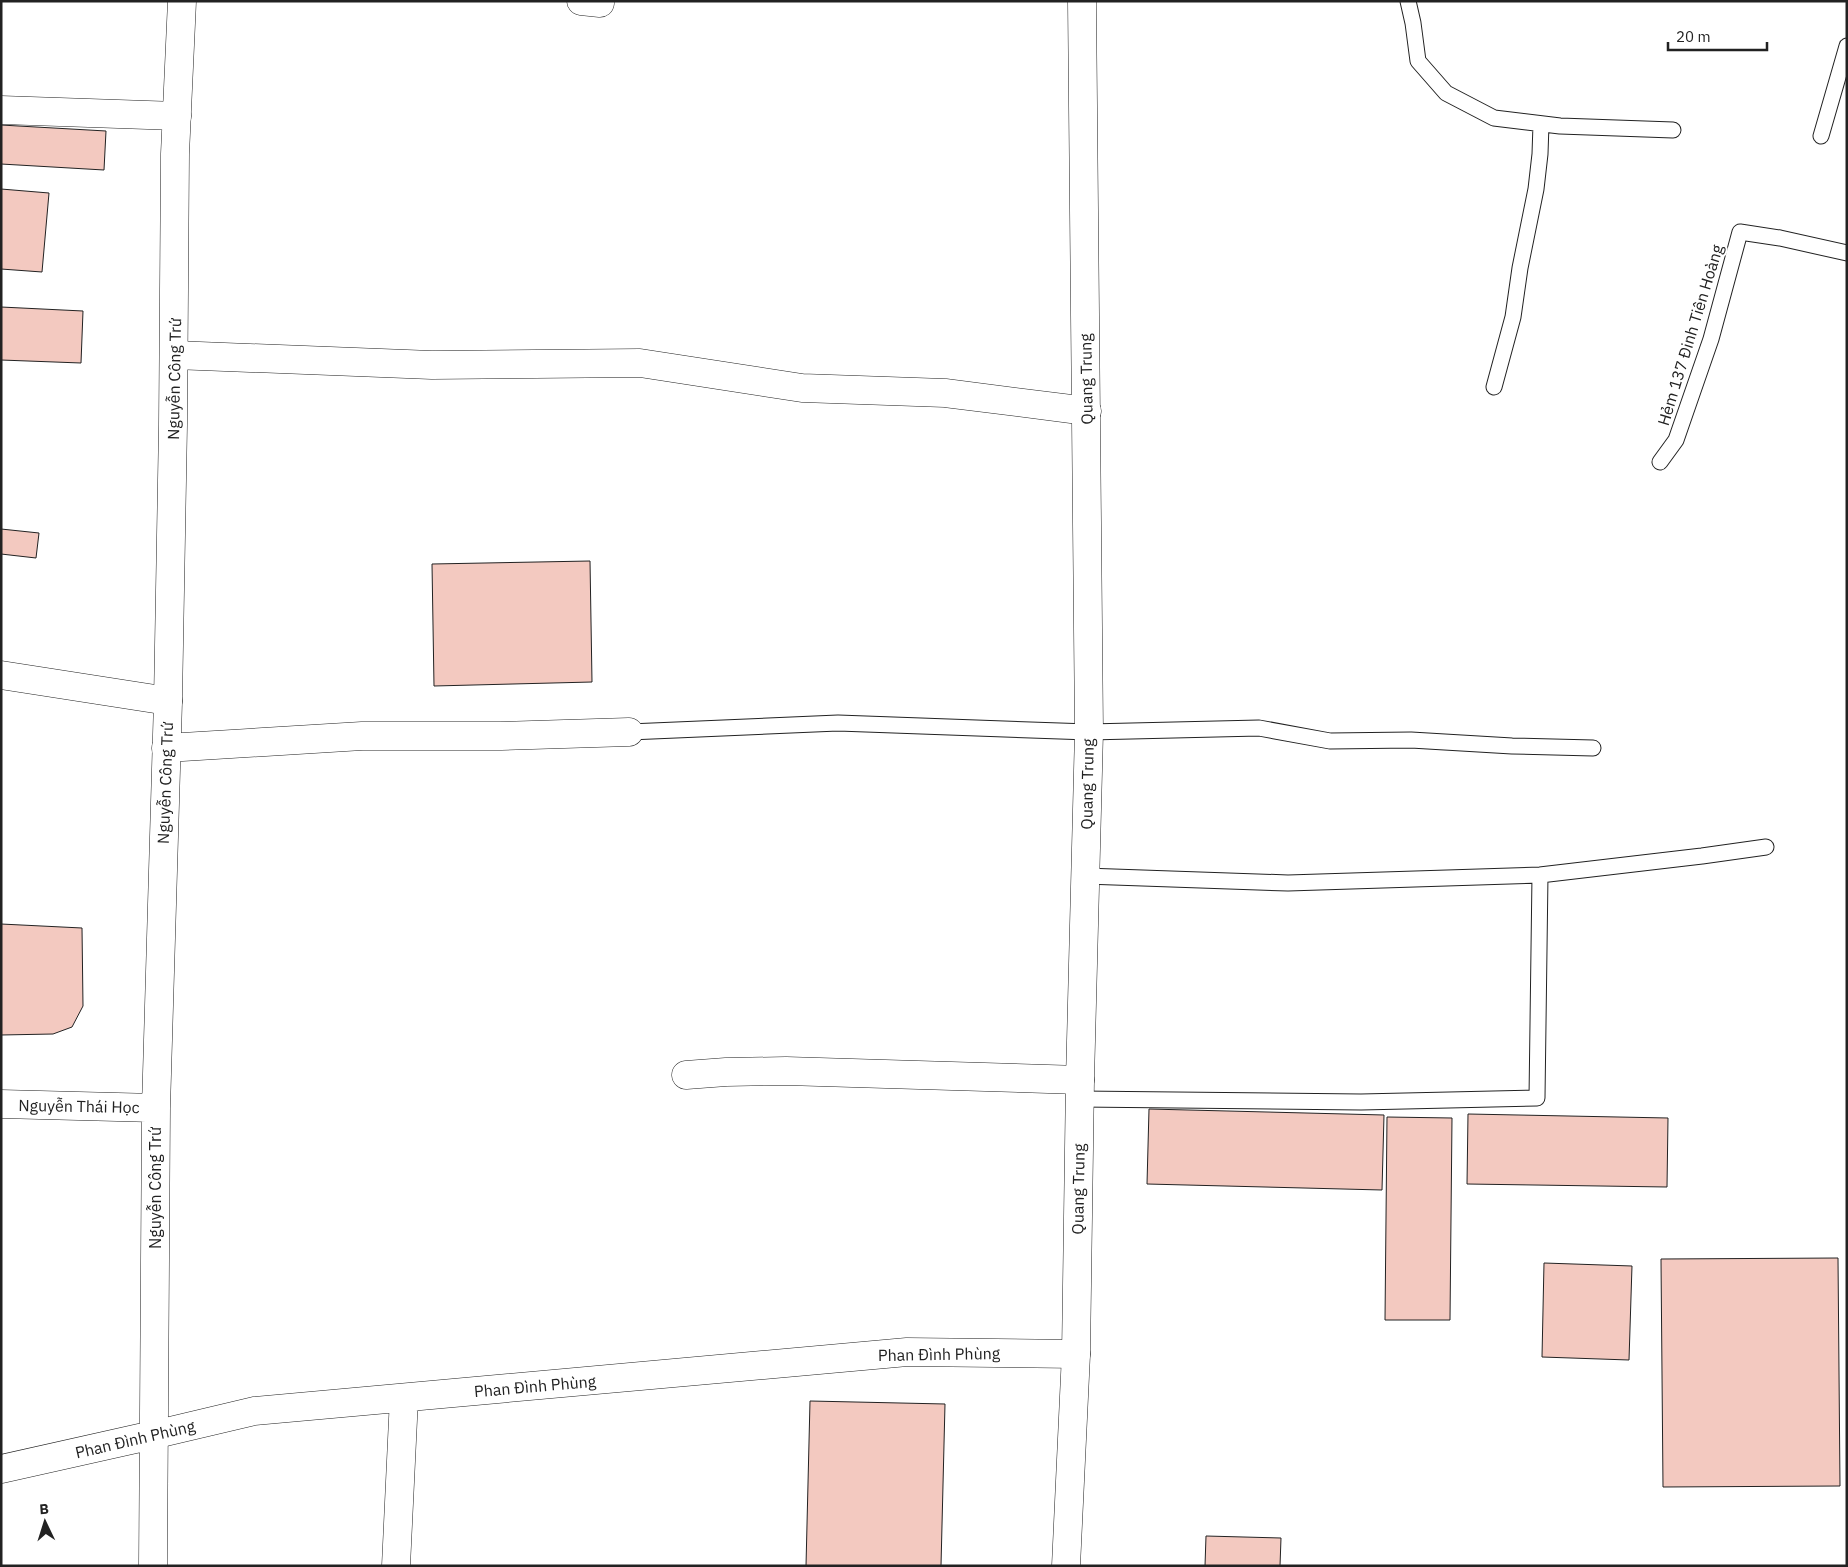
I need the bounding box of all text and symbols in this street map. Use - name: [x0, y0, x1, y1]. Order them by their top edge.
- scale bar: [1668, 20, 1767, 52]
- text: 20 m: [1676, 27, 1711, 46]
- street label: Hẻm 137 Đinh Tiên Hoàng: [1653, 242, 1727, 428]
- street label: Nguyễn Công Trứ: [163, 317, 185, 440]
- street label: Quang Trung: [1075, 333, 1097, 425]
- street label: Nguyễn Công Trứ: [153, 721, 177, 844]
- street label: Quang Trung: [1076, 738, 1098, 830]
- street label: Nguyễn Thái Học: [18, 1095, 140, 1117]
- street label: Nguyễn Công Trứ: [145, 1126, 165, 1249]
- street label: Quang Trung: [1067, 1143, 1089, 1235]
- street label: Phan Đình Phùng: [878, 1343, 1001, 1365]
- street label: Phan Đình Phùng: [473, 1371, 597, 1401]
- street label: Phan Đình Phùng: [73, 1415, 197, 1463]
- north arrow: [20, 1497, 70, 1547]
- text: B: [39, 1500, 49, 1518]

